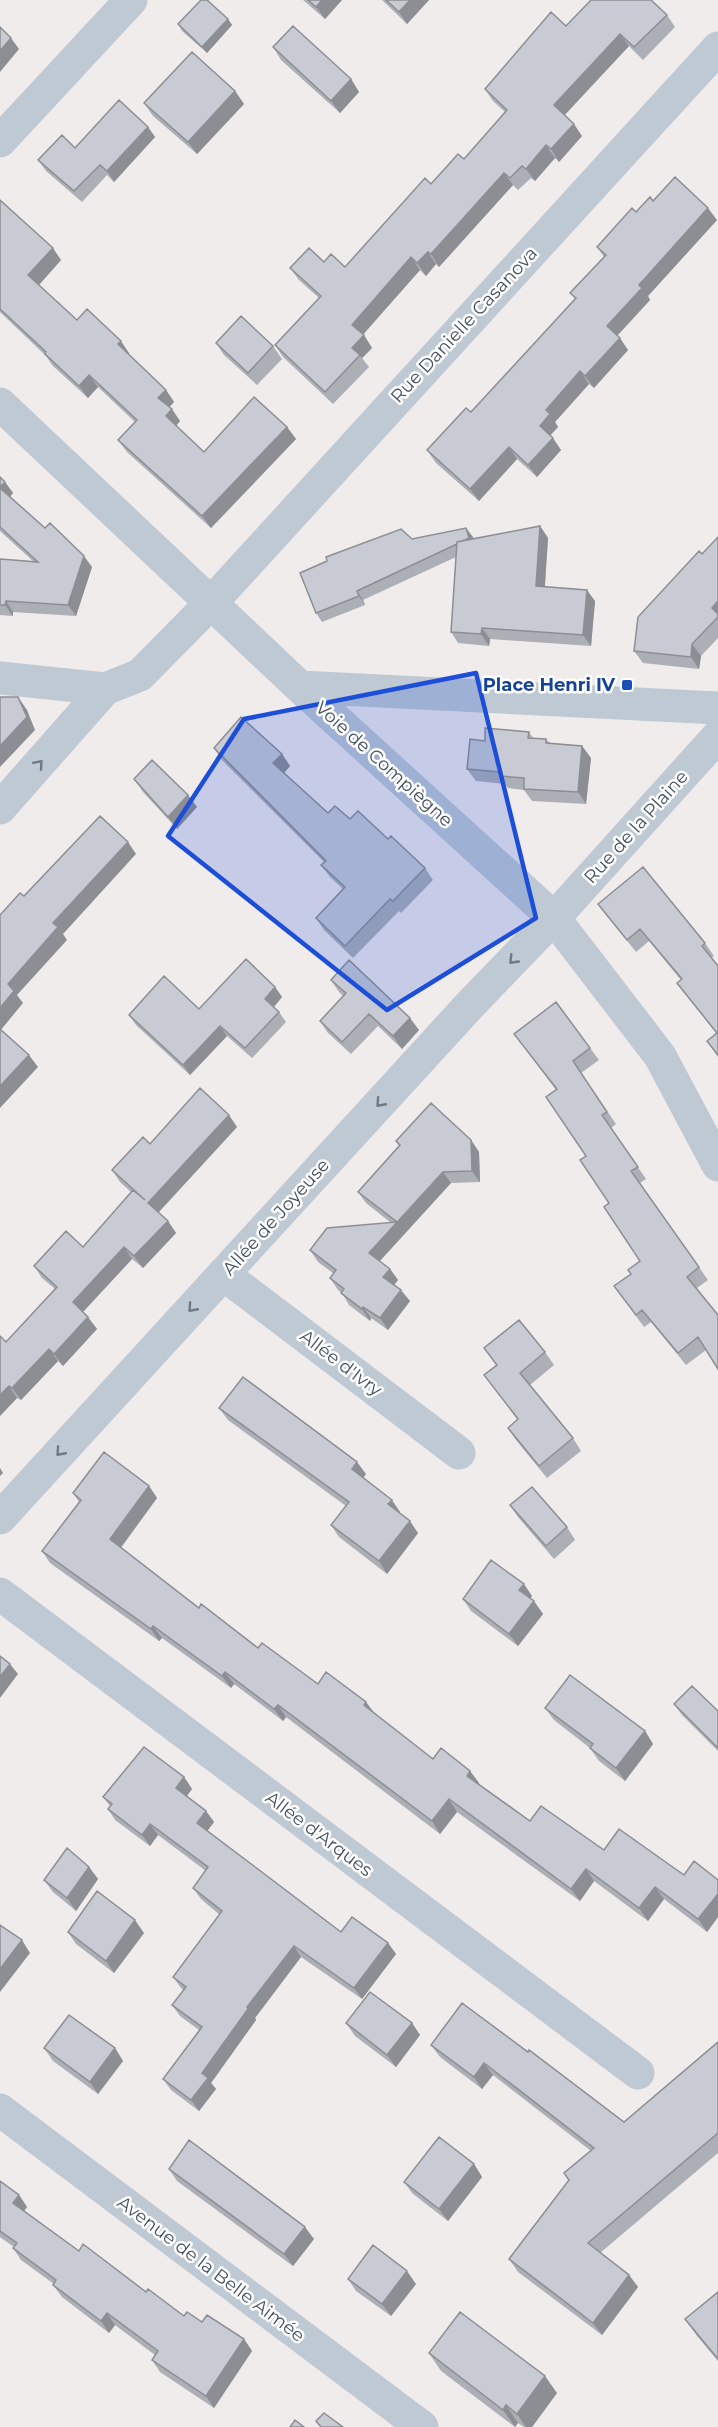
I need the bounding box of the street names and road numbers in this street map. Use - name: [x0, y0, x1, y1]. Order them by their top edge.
- street label: Rue Danielle Casanova: [386, 242, 542, 408]
- street label: Voie de Compiègne: [311, 697, 457, 832]
- street label: Rue de la Plaine: [579, 766, 693, 888]
- street label: Allée de Joyeuse: [218, 1154, 334, 1280]
- street label: Allée d'Ivry: [296, 1325, 387, 1401]
- street label: Allée d'Arques: [261, 1787, 377, 1881]
- street label: Avenue de la Belle Aimée: [113, 2191, 309, 2347]

